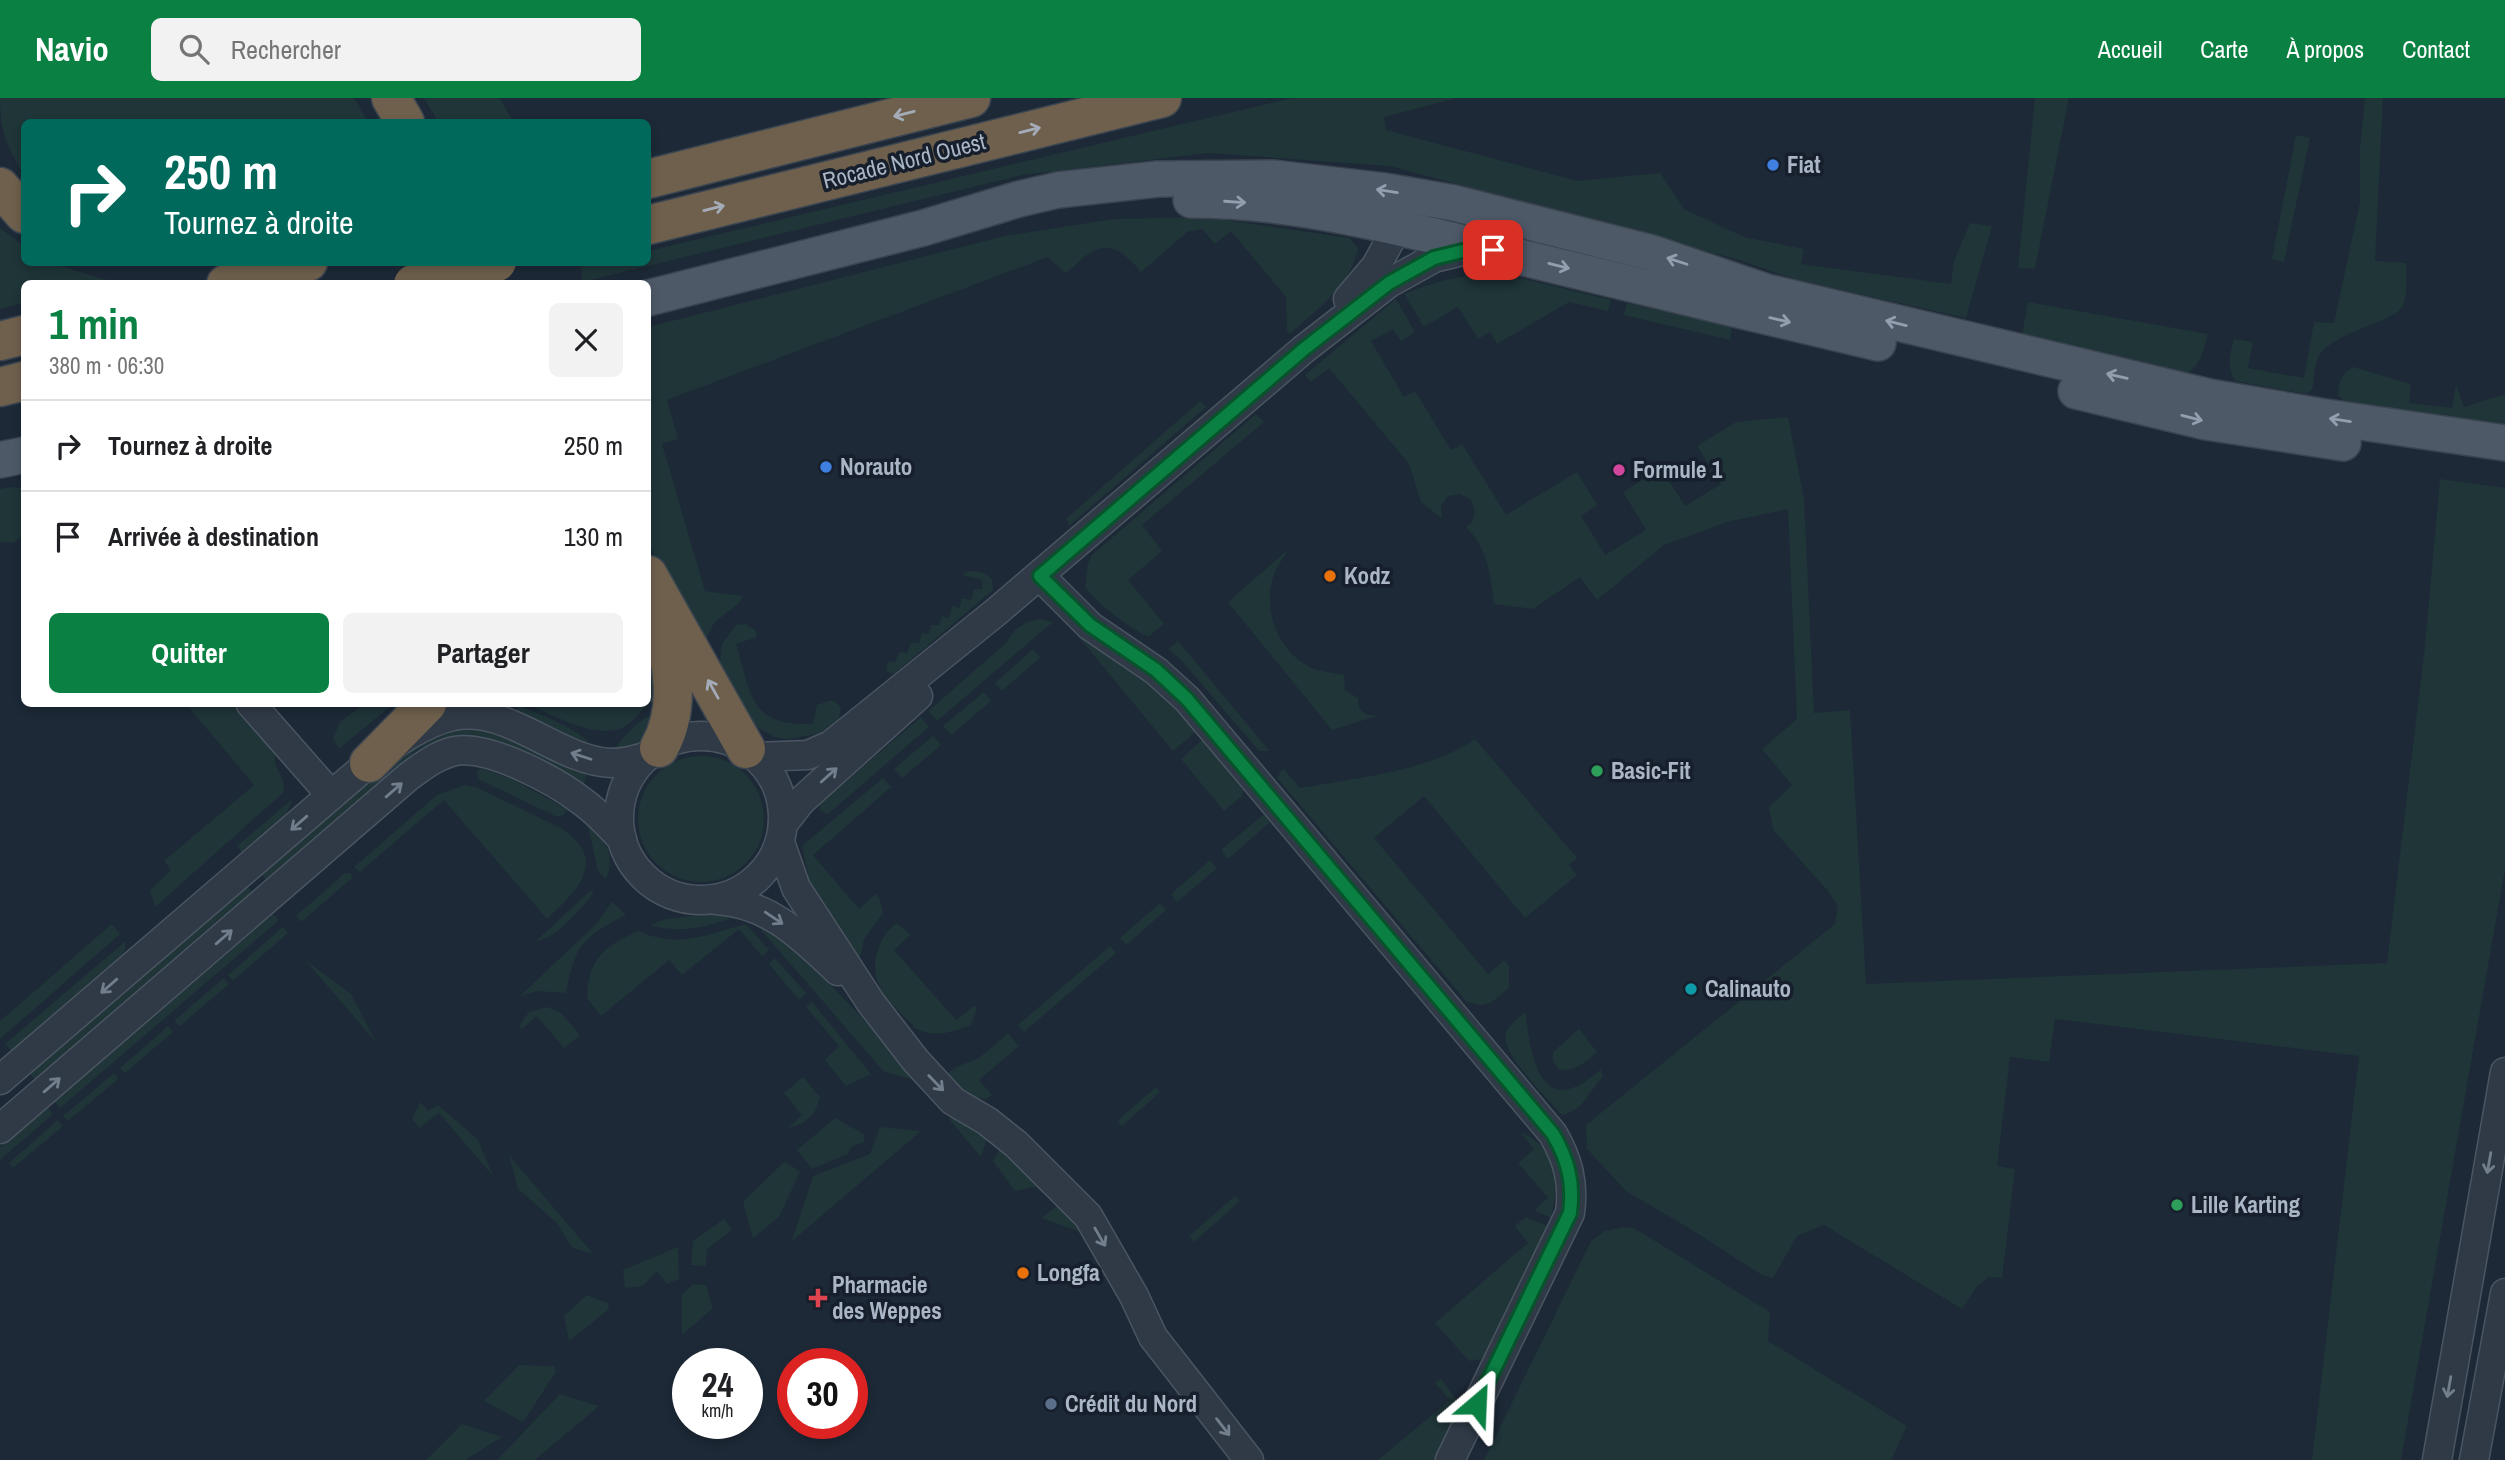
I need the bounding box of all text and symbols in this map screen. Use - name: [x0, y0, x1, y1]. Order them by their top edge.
- search box: [151, 18, 641, 81]
- text: Navio: [35, 27, 109, 71]
- icon: search: [175, 30, 213, 68]
- text: Rechercher: [231, 32, 341, 67]
- text: Accueil: [2098, 33, 2162, 65]
- text: Carte: [2200, 33, 2248, 65]
- text: À propos: [2286, 33, 2364, 65]
- text: Contact: [2402, 33, 2470, 65]
- one-way arrow: [894, 108, 916, 121]
- one-way arrow: [1018, 123, 1041, 136]
- street label: Rocade Nord Ouest: [819, 125, 988, 196]
- text: 250 m: [164, 138, 278, 204]
- icon: right: [49, 147, 140, 238]
- place label: Fiat: [1787, 149, 1821, 180]
- marker: Fiat: [1765, 157, 1781, 173]
- one-way arrow: [1376, 184, 1399, 197]
- one-way arrow: [1223, 196, 1245, 209]
- text: Tournez à droite: [164, 201, 354, 244]
- one-way arrow: [702, 201, 725, 214]
- pin: [1463, 220, 1523, 280]
- icon: arrive: [1474, 231, 1512, 269]
- one-way arrow: [1667, 254, 1689, 266]
- one-way arrow: [1547, 260, 1570, 273]
- text: 1 min: [49, 296, 139, 352]
- button: close: [549, 303, 623, 377]
- one-way arrow: [1768, 314, 1791, 327]
- one-way arrow: [1885, 315, 1908, 329]
- text: 380 m · 06:30: [49, 350, 164, 381]
- one-way arrow: [2106, 368, 2129, 382]
- one-way arrow: [2180, 412, 2203, 425]
- one-way arrow: [2330, 413, 2352, 426]
- icon: right: [49, 427, 87, 465]
- text: Tournez à droite: [108, 428, 272, 463]
- text: 250 m: [564, 428, 623, 463]
- place label: Norauto: [840, 451, 912, 482]
- place label: Formule 1: [1633, 454, 1723, 485]
- marker: Norauto: [818, 459, 834, 475]
- marker: Formule 1: [1611, 462, 1627, 478]
- icon: arrive: [49, 518, 87, 556]
- text: Arrivée à destination: [108, 519, 319, 554]
- text: 130 m: [564, 519, 623, 554]
- place label: Kodz: [1344, 560, 1391, 591]
- marker: Kodz: [1322, 568, 1338, 584]
- button: Quitter: [49, 613, 329, 693]
- button: Partager: [343, 613, 623, 693]
- one-way arrow: [706, 680, 720, 700]
- one-way arrow: [570, 749, 592, 762]
- place label: Basic-Fit: [1611, 755, 1691, 786]
- marker: Basic-Fit: [1589, 763, 1605, 779]
- one-way arrow: [820, 767, 838, 783]
- one-way arrow: [385, 782, 403, 798]
- one-way arrow: [290, 815, 308, 831]
- one-way arrow: [764, 911, 784, 925]
- one-way arrow: [215, 929, 233, 945]
- place label: Calinauto: [1705, 973, 1791, 1004]
- one-way arrow: [100, 978, 118, 994]
- marker: Calinauto: [1683, 981, 1699, 997]
- one-way arrow: [927, 1074, 944, 1091]
- one-way arrow: [43, 1077, 61, 1093]
- one-way arrow: [2482, 1151, 2495, 1174]
- place label: Lille Karting: [2191, 1189, 2300, 1220]
- marker: Lille Karting: [2169, 1197, 2185, 1213]
- one-way arrow: [1094, 1226, 1107, 1247]
- place label: Longfa: [1037, 1257, 1100, 1288]
- marker: Longfa: [1015, 1265, 1031, 1281]
- place label: Pharmacie des Weppes: [832, 1269, 942, 1326]
- marker: Pharmacie des Weppes: [810, 1290, 826, 1306]
- speed limit sign: 30: [777, 1348, 868, 1439]
- text: 24: [702, 1361, 733, 1408]
- position arrow: [1440, 1367, 1514, 1441]
- one-way arrow: [2442, 1375, 2455, 1398]
- place label: Crédit du Nord: [1065, 1388, 1197, 1419]
- marker: Crédit du Nord: [1043, 1396, 1059, 1412]
- text: km/h: [702, 1398, 734, 1423]
- one-way arrow: [1216, 1418, 1231, 1436]

